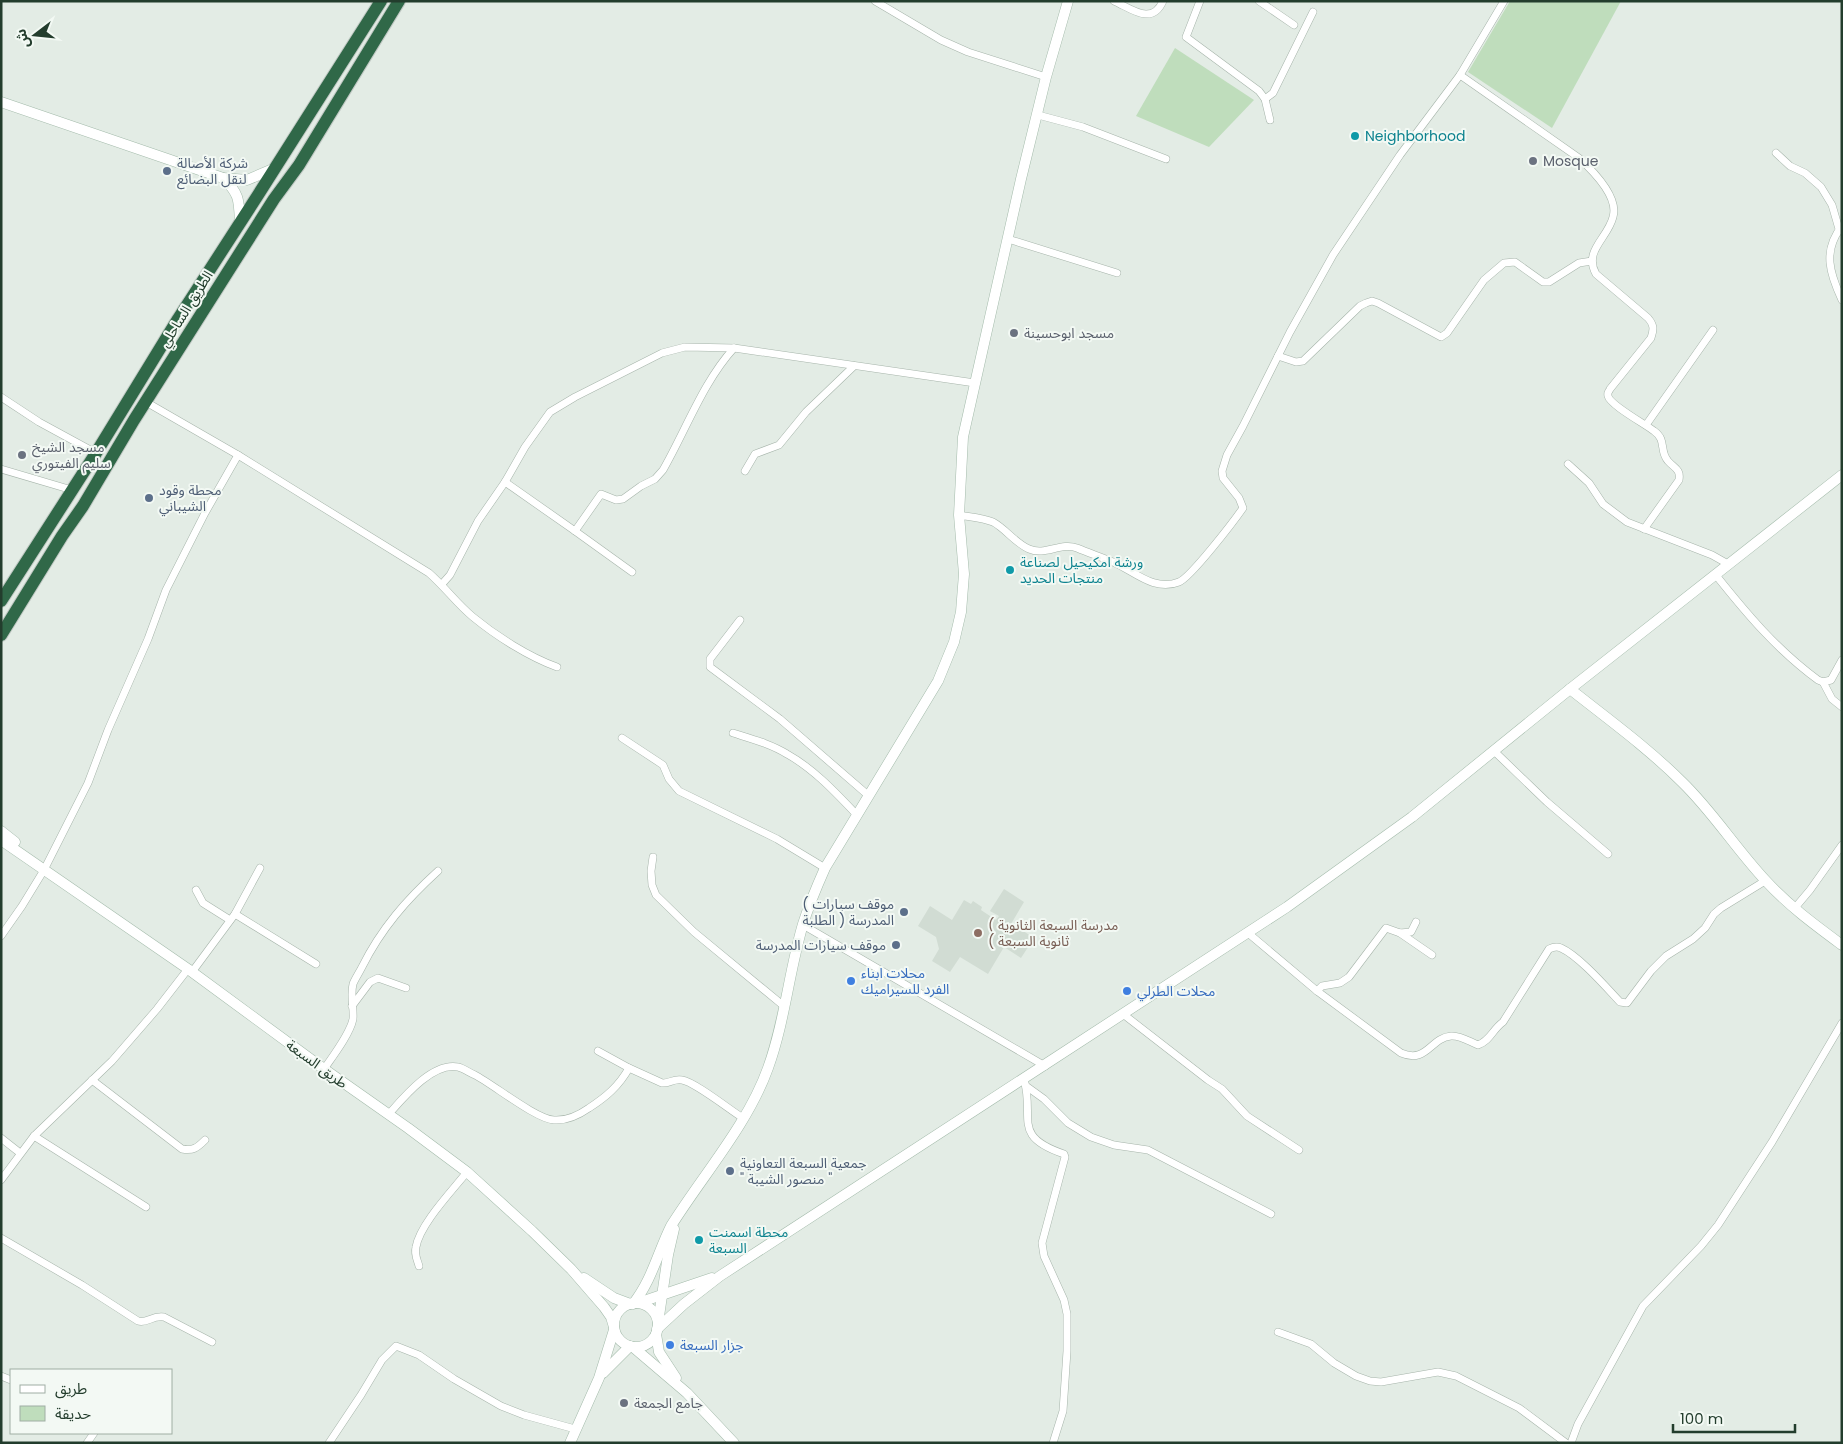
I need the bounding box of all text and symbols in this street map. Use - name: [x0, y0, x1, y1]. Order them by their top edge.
- north arrow: [10, 10, 60, 60]
- text: ش: [10, 27, 35, 51]
- place label: Neighborhood: [1365, 126, 1465, 146]
- marker: Neighborhood: [1349, 130, 1361, 142]
- place label: Mosque: [1543, 151, 1599, 171]
- place label: شركة الأصالة لنقل البضائع: [177, 153, 248, 190]
- marker: Mosque: [1527, 155, 1539, 167]
- marker: شركة الأصالة لنقل البضائع: [161, 165, 173, 177]
- street label: الطريق الساحلي: [154, 267, 219, 352]
- place label: مسجد ابوحسينة: [1024, 323, 1114, 343]
- marker: مسجد ابوحسينة: [1008, 327, 1020, 339]
- place label: مسجد الشيخ سليم الفيتوري: [32, 437, 111, 474]
- marker: مسجد الشيخ سليم الفيتوري: [16, 449, 28, 461]
- place label: محطة وقود الشيباني: [159, 480, 222, 517]
- marker: محطة وقود الشيباني: [143, 492, 155, 504]
- place label: ورشة امكيحيل لصناعة منتجات الحديد: [1020, 552, 1143, 588]
- marker: ورشة امكيحيل لصناعة منتجات الحديد: [1004, 564, 1016, 576]
- place label: ( موقف سيارات المدرسة ( الطلبة: [802, 894, 894, 930]
- marker: ( موقف سيارات المدرسة ( الطلبة: [898, 906, 910, 918]
- place label: ( مدرسة السبعة الثانوية ( ثانوية السبعة: [988, 915, 1118, 951]
- marker: ( مدرسة السبعة الثانوية ( ثانوية السبعة: [972, 927, 984, 939]
- place label: موقف سيارات المدرسة: [756, 935, 886, 955]
- marker: موقف سيارات المدرسة: [890, 939, 902, 951]
- place label: محلات ابناء الفرد للسيراميك: [861, 963, 949, 999]
- marker: محلات ابناء الفرد للسيراميك: [845, 975, 857, 987]
- place label: محلات الطرلي: [1137, 981, 1215, 1002]
- marker: محلات الطرلي: [1121, 985, 1133, 997]
- street label: طريق السبعة: [282, 1035, 352, 1093]
- place label: جمعية السبعة التعاونية " منصور الشيبة ": [740, 1153, 867, 1189]
- marker: جمعية السبعة التعاونية " منصور الشيبة ": [724, 1165, 736, 1177]
- place label: محطة اسمنت السبعة: [709, 1222, 788, 1258]
- marker: محطة اسمنت السبعة: [693, 1234, 705, 1246]
- place label: جزار السبعة: [680, 1335, 743, 1355]
- marker: جزار السبعة: [664, 1339, 676, 1351]
- legend: [10, 1369, 172, 1434]
- text: طريق: [55, 1378, 87, 1399]
- place label: جامع الجمعة: [634, 1393, 703, 1414]
- marker: جامع الجمعة: [618, 1397, 630, 1409]
- scale bar: [1673, 1402, 1796, 1434]
- text: حديقة: [55, 1403, 91, 1424]
- text: 100 m: [1680, 1408, 1723, 1429]

